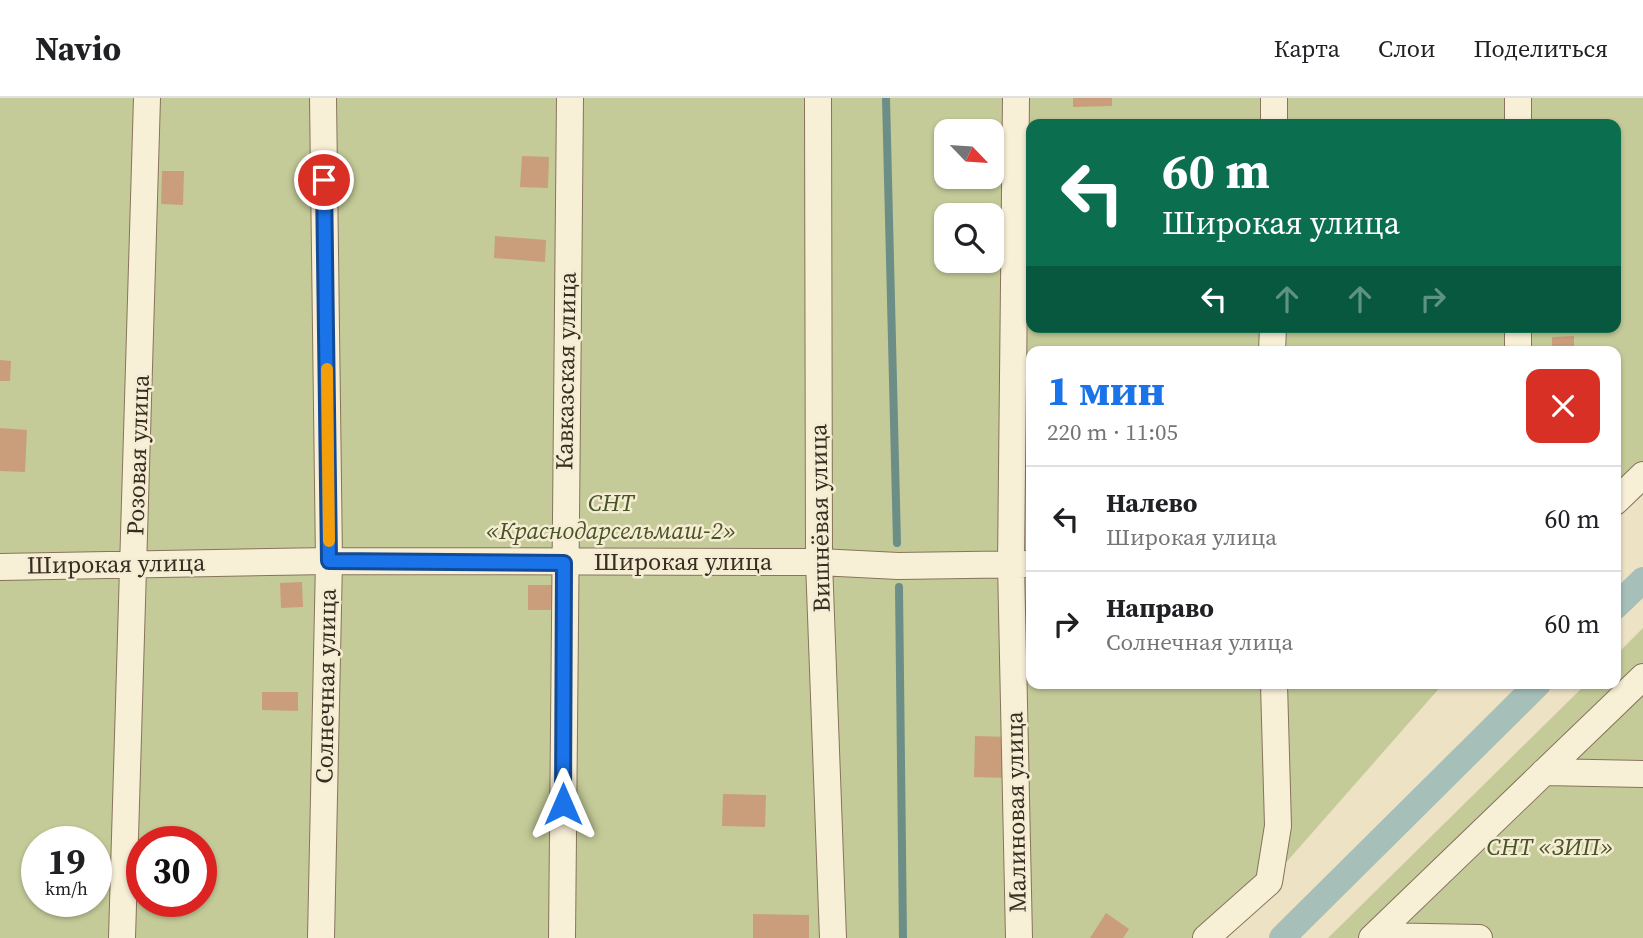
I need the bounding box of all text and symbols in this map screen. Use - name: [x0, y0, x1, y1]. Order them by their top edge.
- text: Navio: [35, 26, 121, 71]
- text: Карта: [1274, 32, 1340, 65]
- text: Слои: [1378, 32, 1435, 65]
- text: Поделиться: [1473, 32, 1608, 65]
- north arrow: [934, 119, 1004, 189]
- map controls: [934, 119, 1004, 273]
- text: 60 m: [1162, 137, 1270, 204]
- icon: left: [1047, 147, 1138, 238]
- pin: [294, 150, 354, 210]
- icon: arrive: [305, 161, 343, 199]
- text: Широкая улица: [1162, 201, 1400, 245]
- button: search: [934, 203, 1004, 273]
- street label: Кавказская улица: [547, 271, 584, 470]
- icon: left: [1195, 280, 1233, 318]
- icon: ahead: [1268, 280, 1306, 318]
- icon: ahead: [1341, 280, 1379, 318]
- icon: right: [1414, 280, 1452, 318]
- text: 1 мин: [1047, 361, 1165, 419]
- button: close: [1526, 369, 1600, 443]
- street label: Розовая улица: [118, 373, 157, 536]
- text: 220 m · 11:05: [1047, 416, 1178, 448]
- street label: Вишнёвая улица: [801, 423, 838, 613]
- text: Налево: [1106, 485, 1197, 521]
- park label: СНТ «Краснодарсельмаш-2»: [486, 486, 736, 547]
- icon: left: [1047, 500, 1085, 538]
- text: 60 m: [1545, 501, 1600, 537]
- text: Широкая улица: [1106, 521, 1277, 553]
- street label: Широкая улица: [26, 545, 206, 582]
- street label: Широкая улица: [594, 545, 773, 578]
- street label: Солнечная улица: [307, 587, 344, 784]
- text: Направо: [1106, 590, 1214, 626]
- icon: right: [1047, 605, 1085, 643]
- text: 60 m: [1545, 606, 1600, 642]
- text: Солнечная улица: [1106, 626, 1293, 658]
- street label: Малиновая улица: [997, 710, 1034, 913]
- position arrow: [526, 767, 600, 841]
- speed limit sign: 30: [126, 826, 217, 917]
- park label: СНТ «ЗИП»: [1487, 830, 1613, 863]
- text: 19: [48, 838, 85, 886]
- text: km/h: [45, 876, 88, 901]

